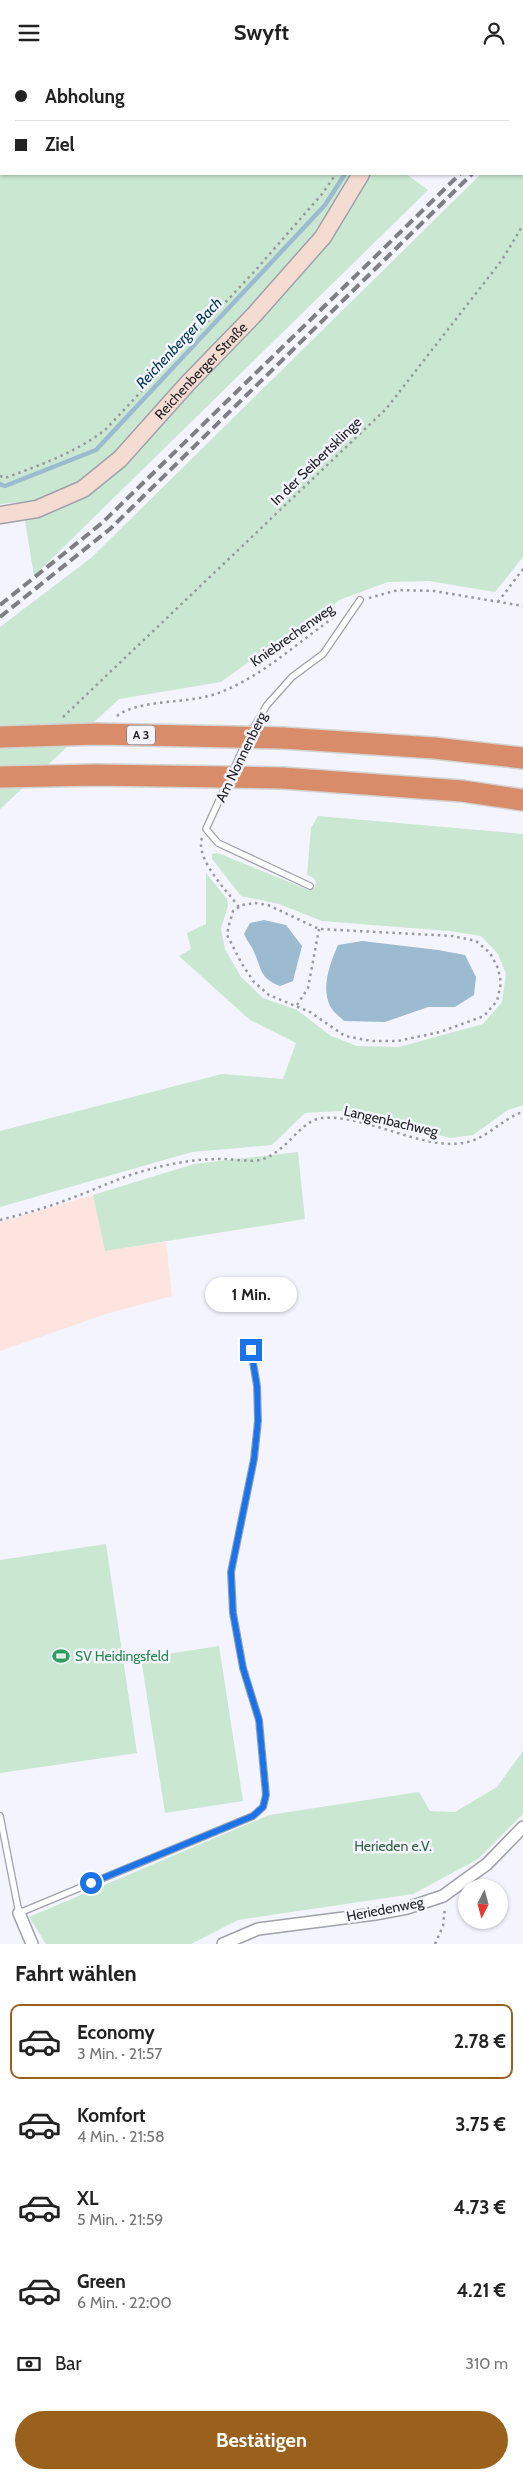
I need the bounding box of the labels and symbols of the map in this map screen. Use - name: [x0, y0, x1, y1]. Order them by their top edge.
- water label: Reichenberger Bach: [132, 294, 226, 392]
- street label: Reichenberger Straße: [151, 318, 251, 423]
- street label: In der Seibertsklinge: [267, 413, 365, 509]
- street label: Kniebrechenweg: [247, 599, 338, 671]
- street label: Am Nonnenberg: [211, 708, 271, 805]
- road number: A 3: [127, 725, 155, 745]
- street label: Langenbachweg: [342, 1101, 441, 1141]
- callout: 1 Min.: [205, 1277, 297, 1313]
- route end: [240, 1339, 262, 1361]
- sports icon: SV Heidingsfeld: [51, 1646, 71, 1666]
- place label: SV Heidingsfeld: [75, 1647, 169, 1665]
- park label: Herieden e.V.: [354, 1837, 432, 1855]
- route start: [80, 1872, 102, 1894]
- north arrow: [458, 1879, 508, 1929]
- street label: Heriedenweg: [345, 1893, 426, 1925]

